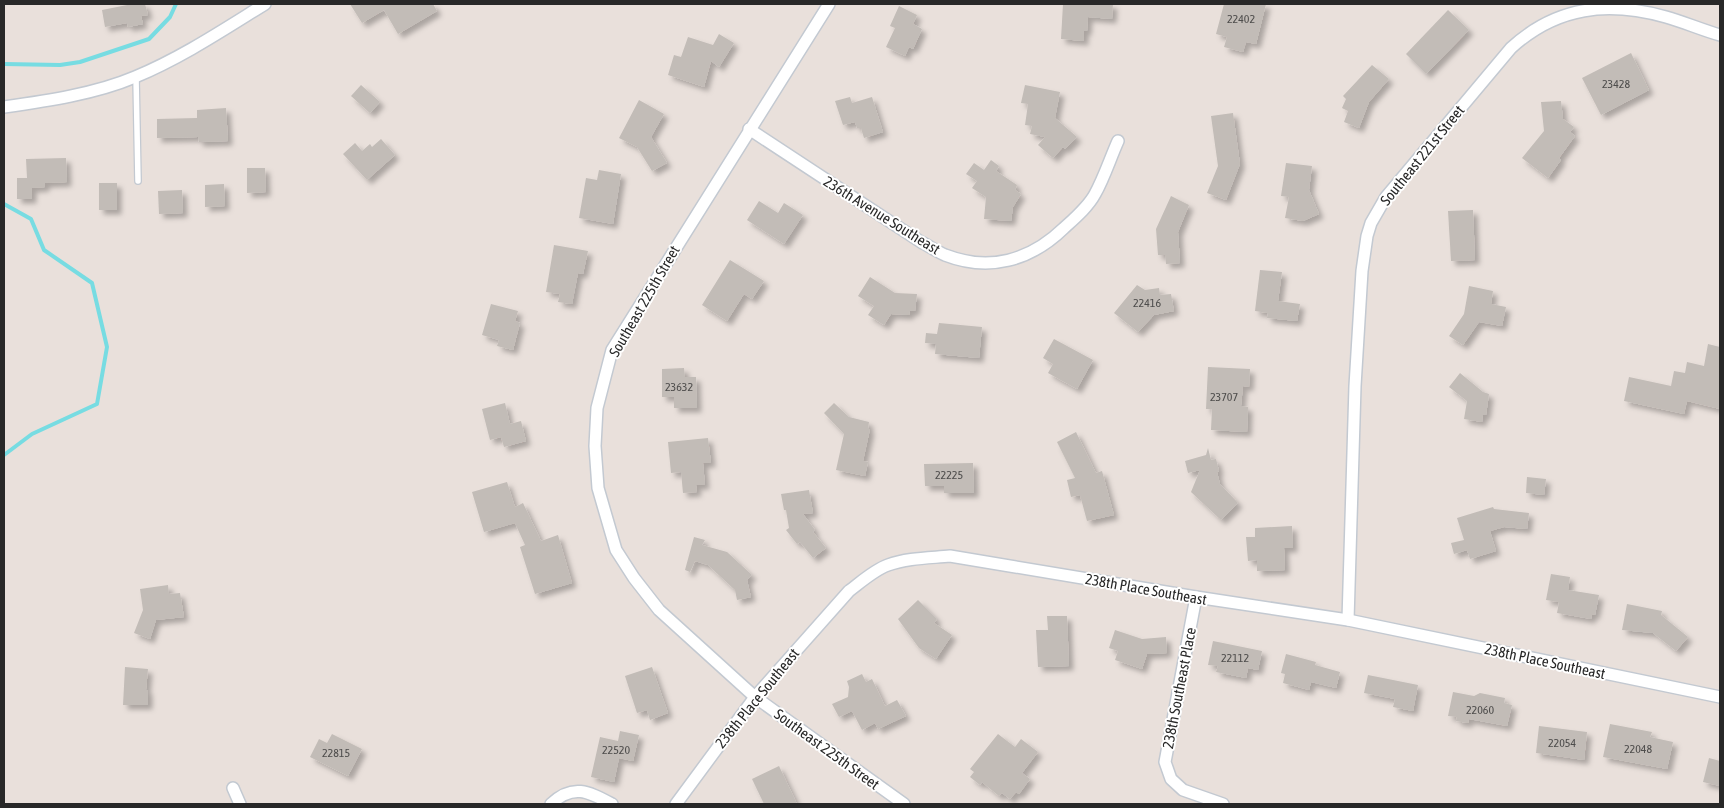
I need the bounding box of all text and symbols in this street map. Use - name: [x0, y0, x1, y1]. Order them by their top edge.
- house number: 22402: [1227, 12, 1255, 26]
- house number: 23428: [1602, 77, 1630, 91]
- street label: Southeast 221st Street: [1377, 102, 1467, 208]
- street label: 236th Avenue Southeast: [821, 172, 943, 258]
- street label: Southeast 225th Street: [605, 242, 683, 360]
- house number: 22416: [1133, 296, 1161, 310]
- house number: 23632: [665, 380, 693, 394]
- house number: 23707: [1210, 390, 1238, 404]
- house number: 22225: [935, 468, 963, 482]
- street label: 238th Place Southeast: [1084, 570, 1208, 608]
- street label: 238th Southeast Place: [1159, 626, 1199, 750]
- street label: 238th Place Southeast: [1483, 640, 1607, 682]
- street label: 238th Place Southeast: [712, 645, 802, 751]
- house number: 22112: [1221, 651, 1249, 665]
- house number: 22060: [1466, 703, 1494, 717]
- street label: Southeast 225th Street: [771, 705, 883, 793]
- house number: 22054: [1548, 736, 1576, 750]
- house number: 22048: [1624, 742, 1652, 756]
- house number: 22520: [602, 743, 630, 757]
- house number: 22815: [322, 746, 350, 760]

